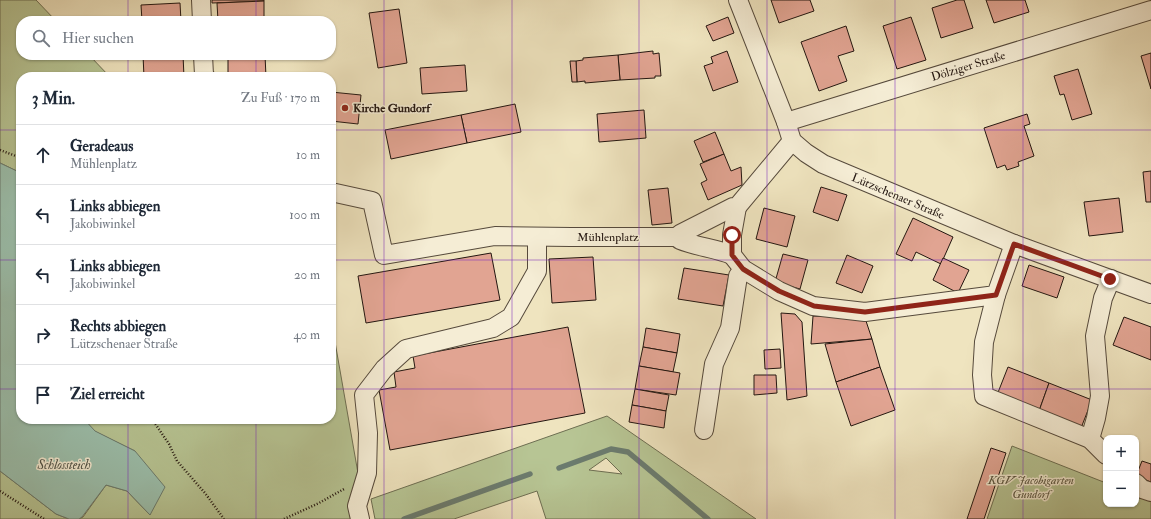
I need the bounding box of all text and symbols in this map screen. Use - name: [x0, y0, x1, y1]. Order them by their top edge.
- search box: [16, 16, 336, 60]
- icon: search: [30, 27, 52, 49]
- text: Hier suchen: [62, 29, 134, 48]
- street label: Dölziger Straße: [929, 48, 1007, 85]
- text: 3 Min.: [32, 88, 75, 109]
- text: Zu Fuß · 170 m: [241, 90, 320, 106]
- place label: Kirche Gundorf: [353, 101, 432, 116]
- marker: Kirche Gundorf: [340, 103, 350, 113]
- text: Geradeaus: [70, 137, 133, 156]
- icon: ahead: [32, 144, 54, 166]
- text: 10 m: [296, 147, 320, 163]
- text: Mühlenplatz: [70, 156, 137, 172]
- street label: Lützschenaer Straße: [849, 170, 946, 223]
- text: Links abbiegen: [70, 197, 160, 216]
- icon: left: [32, 204, 54, 226]
- text: 100 m: [289, 207, 320, 223]
- text: Jakobiwinkel: [70, 216, 135, 232]
- route start: [723, 226, 741, 244]
- street label: Mühlenplatz: [577, 230, 639, 245]
- text: Links abbiegen: [70, 257, 160, 276]
- icon: left: [32, 264, 54, 286]
- text: 20 m: [294, 267, 320, 283]
- route end: [1101, 270, 1119, 288]
- text: Jakobiwinkel: [70, 276, 135, 292]
- text: Rechts abbiegen: [70, 317, 166, 336]
- icon: right: [32, 324, 54, 346]
- text: 40 m: [294, 327, 320, 343]
- text: Lützschenaer Straße: [70, 336, 178, 352]
- icon: arrive: [32, 384, 54, 406]
- text: Ziel erreicht: [70, 385, 145, 404]
- map controls: [1103, 435, 1139, 507]
- button: +: [1103, 435, 1139, 471]
- water label: Schlossteich: [37, 457, 91, 473]
- button: −: [1103, 471, 1139, 507]
- park label: KGV Jacobigarten Gundorf: [987, 473, 1074, 502]

